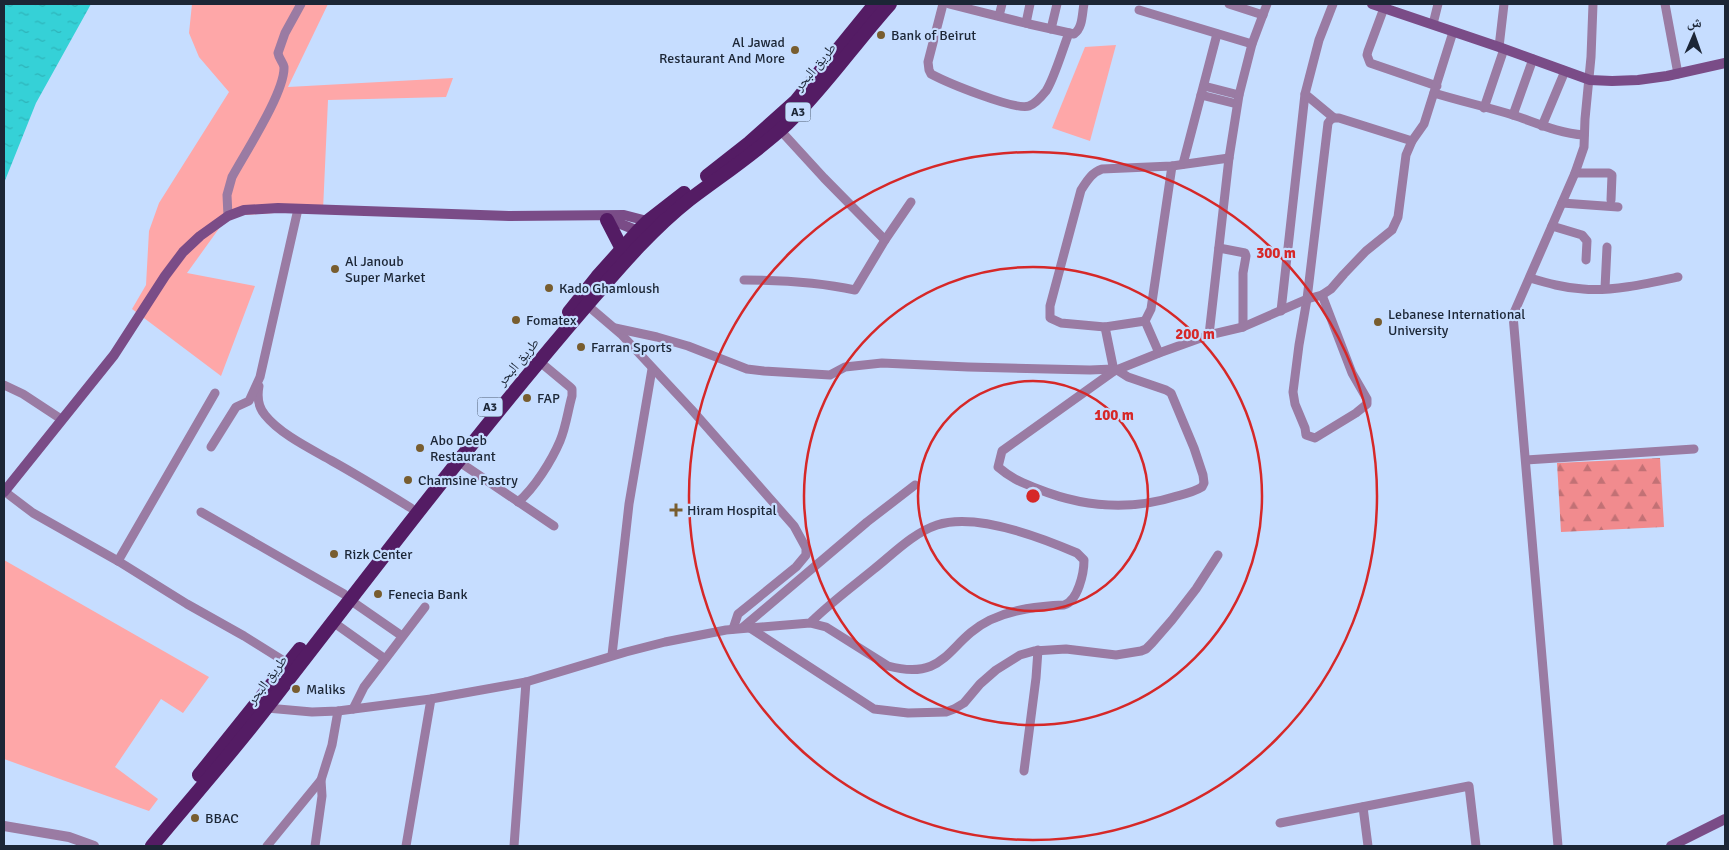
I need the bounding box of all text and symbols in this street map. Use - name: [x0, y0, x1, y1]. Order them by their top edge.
- north arrow: [1669, 10, 1719, 60]
- text: ش: [1687, 14, 1702, 31]
- place label: Bank of Beirut: [891, 27, 976, 44]
- marker: Bank of Beirut: [875, 29, 887, 41]
- place label: Al Jawad Restaurant And More: [659, 34, 785, 67]
- street label: طريق البحر: [789, 40, 841, 96]
- marker: Al Jawad Restaurant And More: [789, 44, 801, 56]
- road number: A3: [786, 102, 810, 121]
- text: 300 m: [1256, 244, 1296, 262]
- place label: Al Janoub Super Market: [345, 253, 425, 286]
- marker: Al Janoub Super Market: [329, 263, 341, 275]
- place label: Kado Ghamloush: [559, 280, 660, 297]
- marker: Kado Ghamloush: [543, 282, 555, 294]
- place label: Lebanese International University: [1388, 306, 1525, 339]
- place label: Fomatex: [526, 312, 577, 329]
- marker: Fomatex: [510, 314, 522, 326]
- marker: Lebanese International University: [1372, 316, 1384, 328]
- text: 200 m: [1175, 325, 1215, 343]
- street label: طريق البحر: [492, 335, 544, 391]
- place label: Farran Sports: [591, 339, 672, 356]
- marker: Farran Sports: [575, 341, 587, 353]
- place label: FAP: [537, 390, 560, 407]
- marker: FAP: [521, 392, 533, 404]
- road number: A3: [478, 398, 502, 417]
- text: 100 m: [1094, 406, 1134, 424]
- place label: Abo Deeb Restaurant: [430, 432, 496, 465]
- marker: Abo Deeb Restaurant: [414, 442, 426, 454]
- place label: Chamsine Pastry: [418, 472, 518, 489]
- marker: Chamsine Pastry: [402, 474, 414, 486]
- centre of rings: [1024, 487, 1042, 505]
- place label: Hiram Hospital: [687, 502, 777, 519]
- marker: Hiram Hospital: [669, 503, 683, 517]
- place label: Rizk Center: [344, 546, 413, 563]
- marker: Rizk Center: [328, 548, 340, 560]
- place label: Fenecia Bank: [388, 586, 468, 603]
- marker: Fenecia Bank: [372, 588, 384, 600]
- street label: طريق البحر: [242, 652, 292, 709]
- place label: Maliks: [306, 681, 345, 698]
- marker: Maliks: [290, 683, 302, 695]
- place label: BBAC: [205, 810, 239, 827]
- marker: BBAC: [189, 812, 201, 824]

